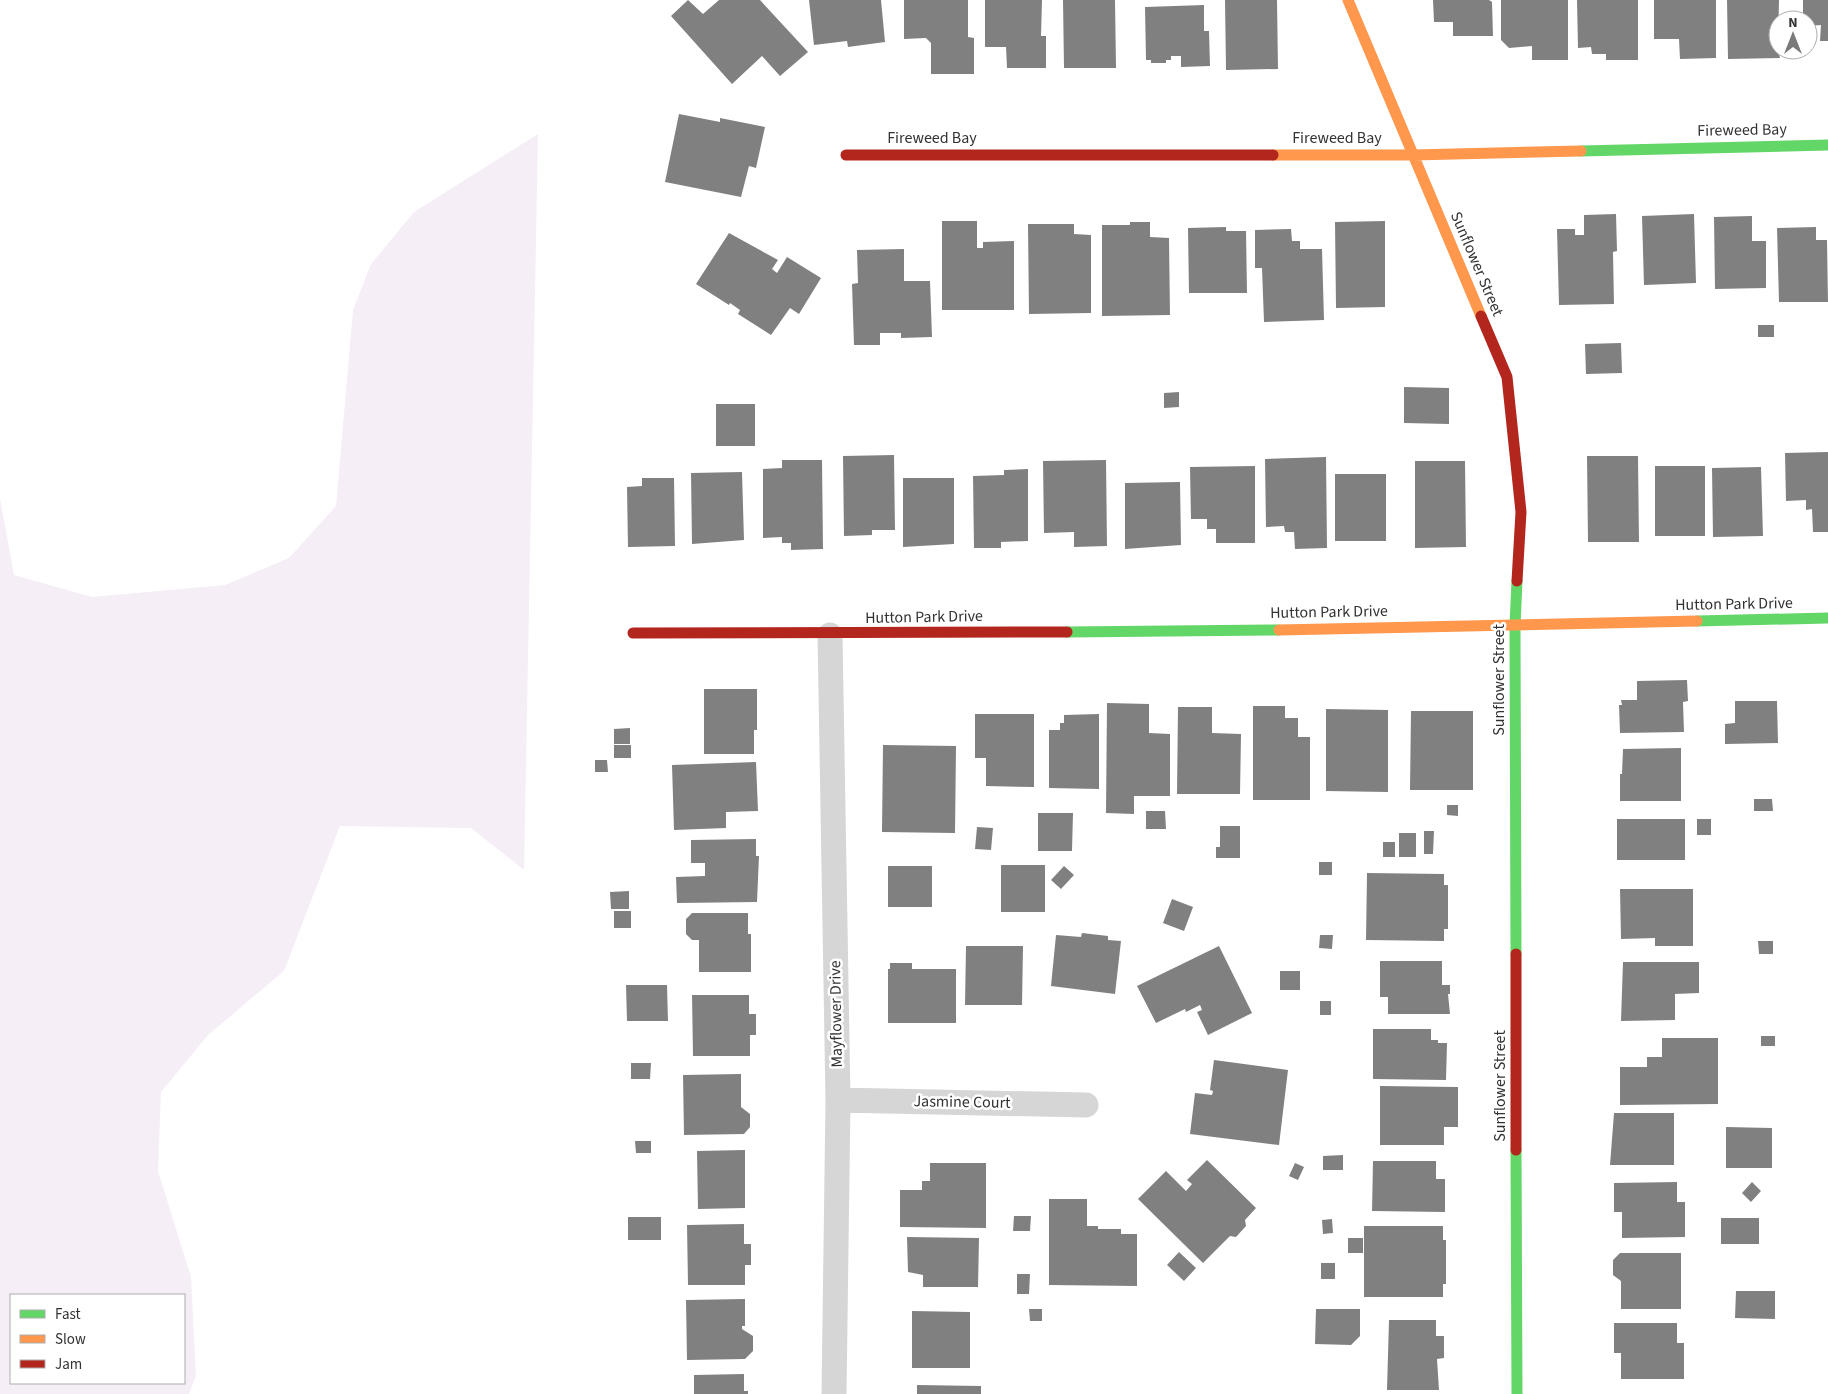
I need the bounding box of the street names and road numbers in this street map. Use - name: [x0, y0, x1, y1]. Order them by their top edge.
- street label: Fireweed Bay: [1697, 118, 1788, 142]
- street label: Fireweed Bay: [887, 127, 977, 149]
- street label: Fireweed Bay: [1292, 127, 1382, 149]
- street label: Sunflower Street: [1445, 208, 1509, 320]
- street label: Hutton Park Drive: [1675, 592, 1793, 616]
- street label: Hutton Park Drive: [1270, 600, 1388, 624]
- street label: Hutton Park Drive: [865, 605, 983, 629]
- street label: Sunflower Street: [1488, 624, 1510, 736]
- street label: Mayflower Drive: [824, 960, 848, 1068]
- street label: Sunflower Street: [1489, 1030, 1511, 1142]
- street label: Jasmine Court: [913, 1090, 1011, 1114]

